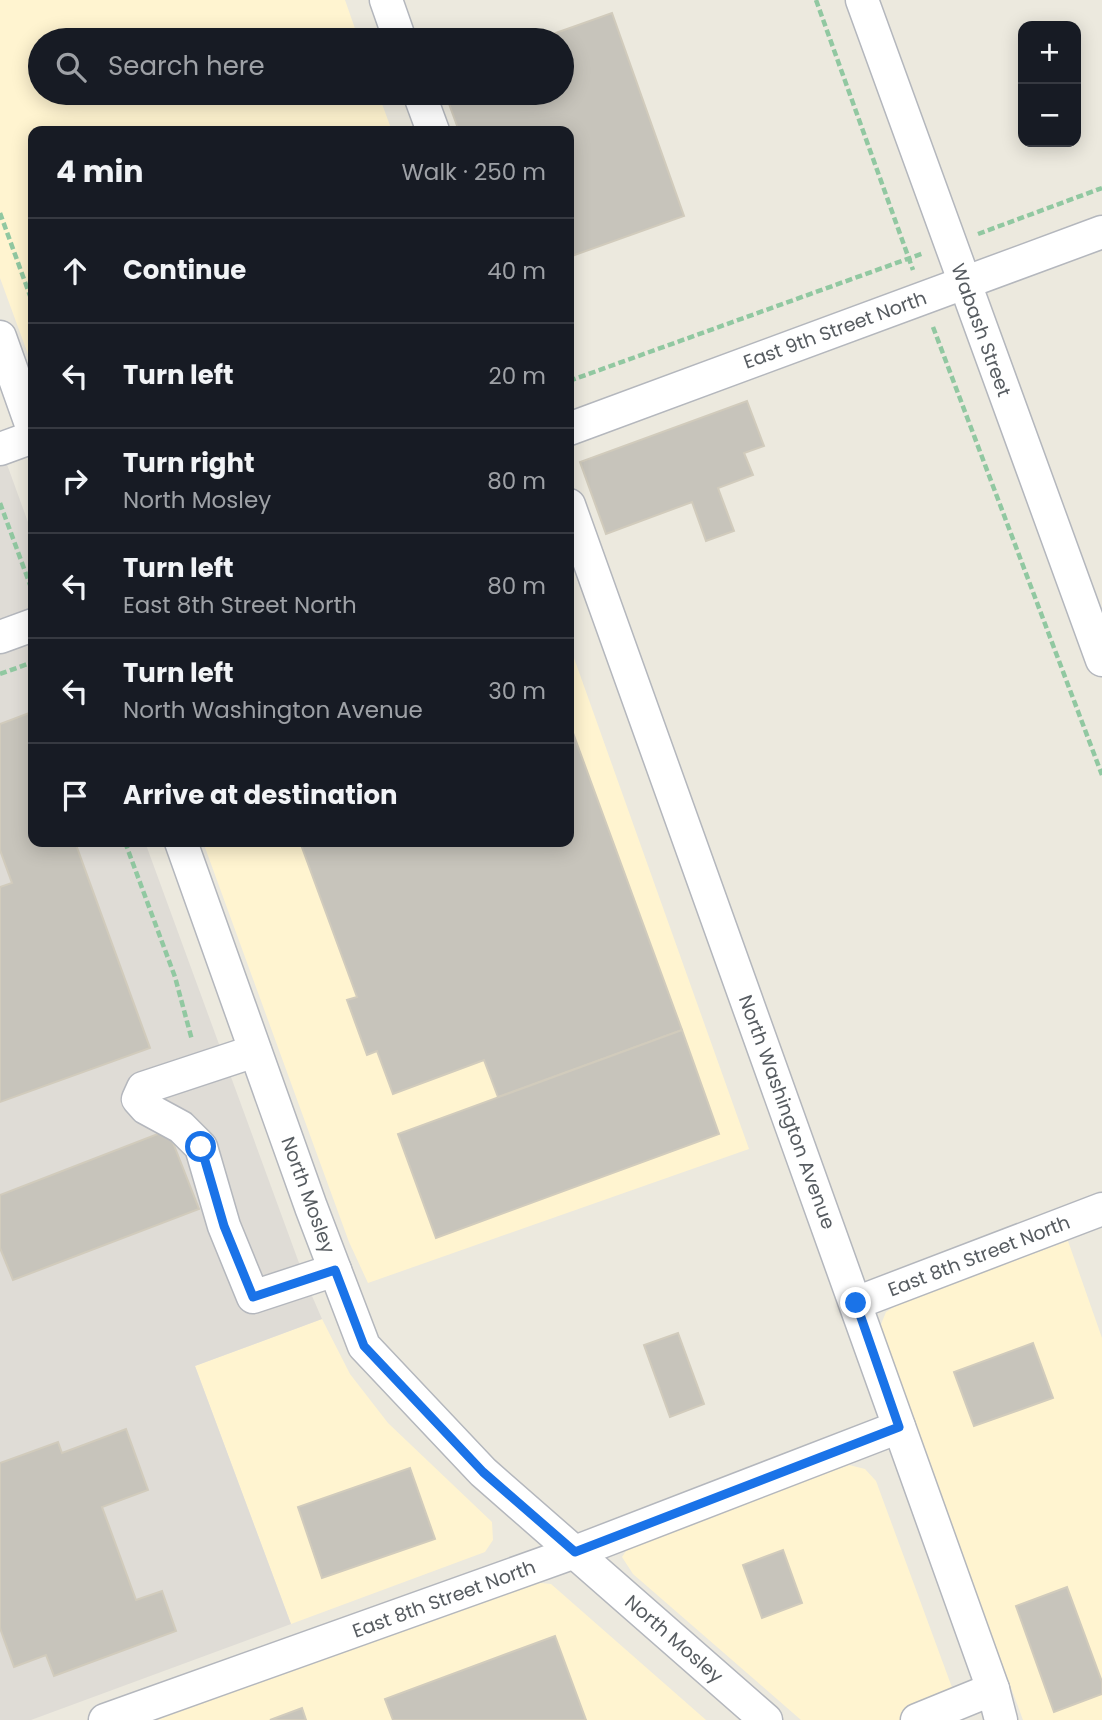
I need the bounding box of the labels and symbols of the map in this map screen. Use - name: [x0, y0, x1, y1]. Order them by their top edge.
- street label: Wabash Street: [944, 260, 1018, 400]
- street label: East 9th Street North: [740, 284, 930, 376]
- street label: North Washington Avenue: [732, 991, 842, 1233]
- route start: [185, 1131, 216, 1162]
- street label: North Mosley: [274, 1133, 342, 1257]
- street label: East 8th Street North: [884, 1209, 1074, 1303]
- route end: [840, 1287, 871, 1318]
- street label: East 8th Street North: [349, 1553, 539, 1645]
- street label: North Mosley: [619, 1589, 729, 1690]

